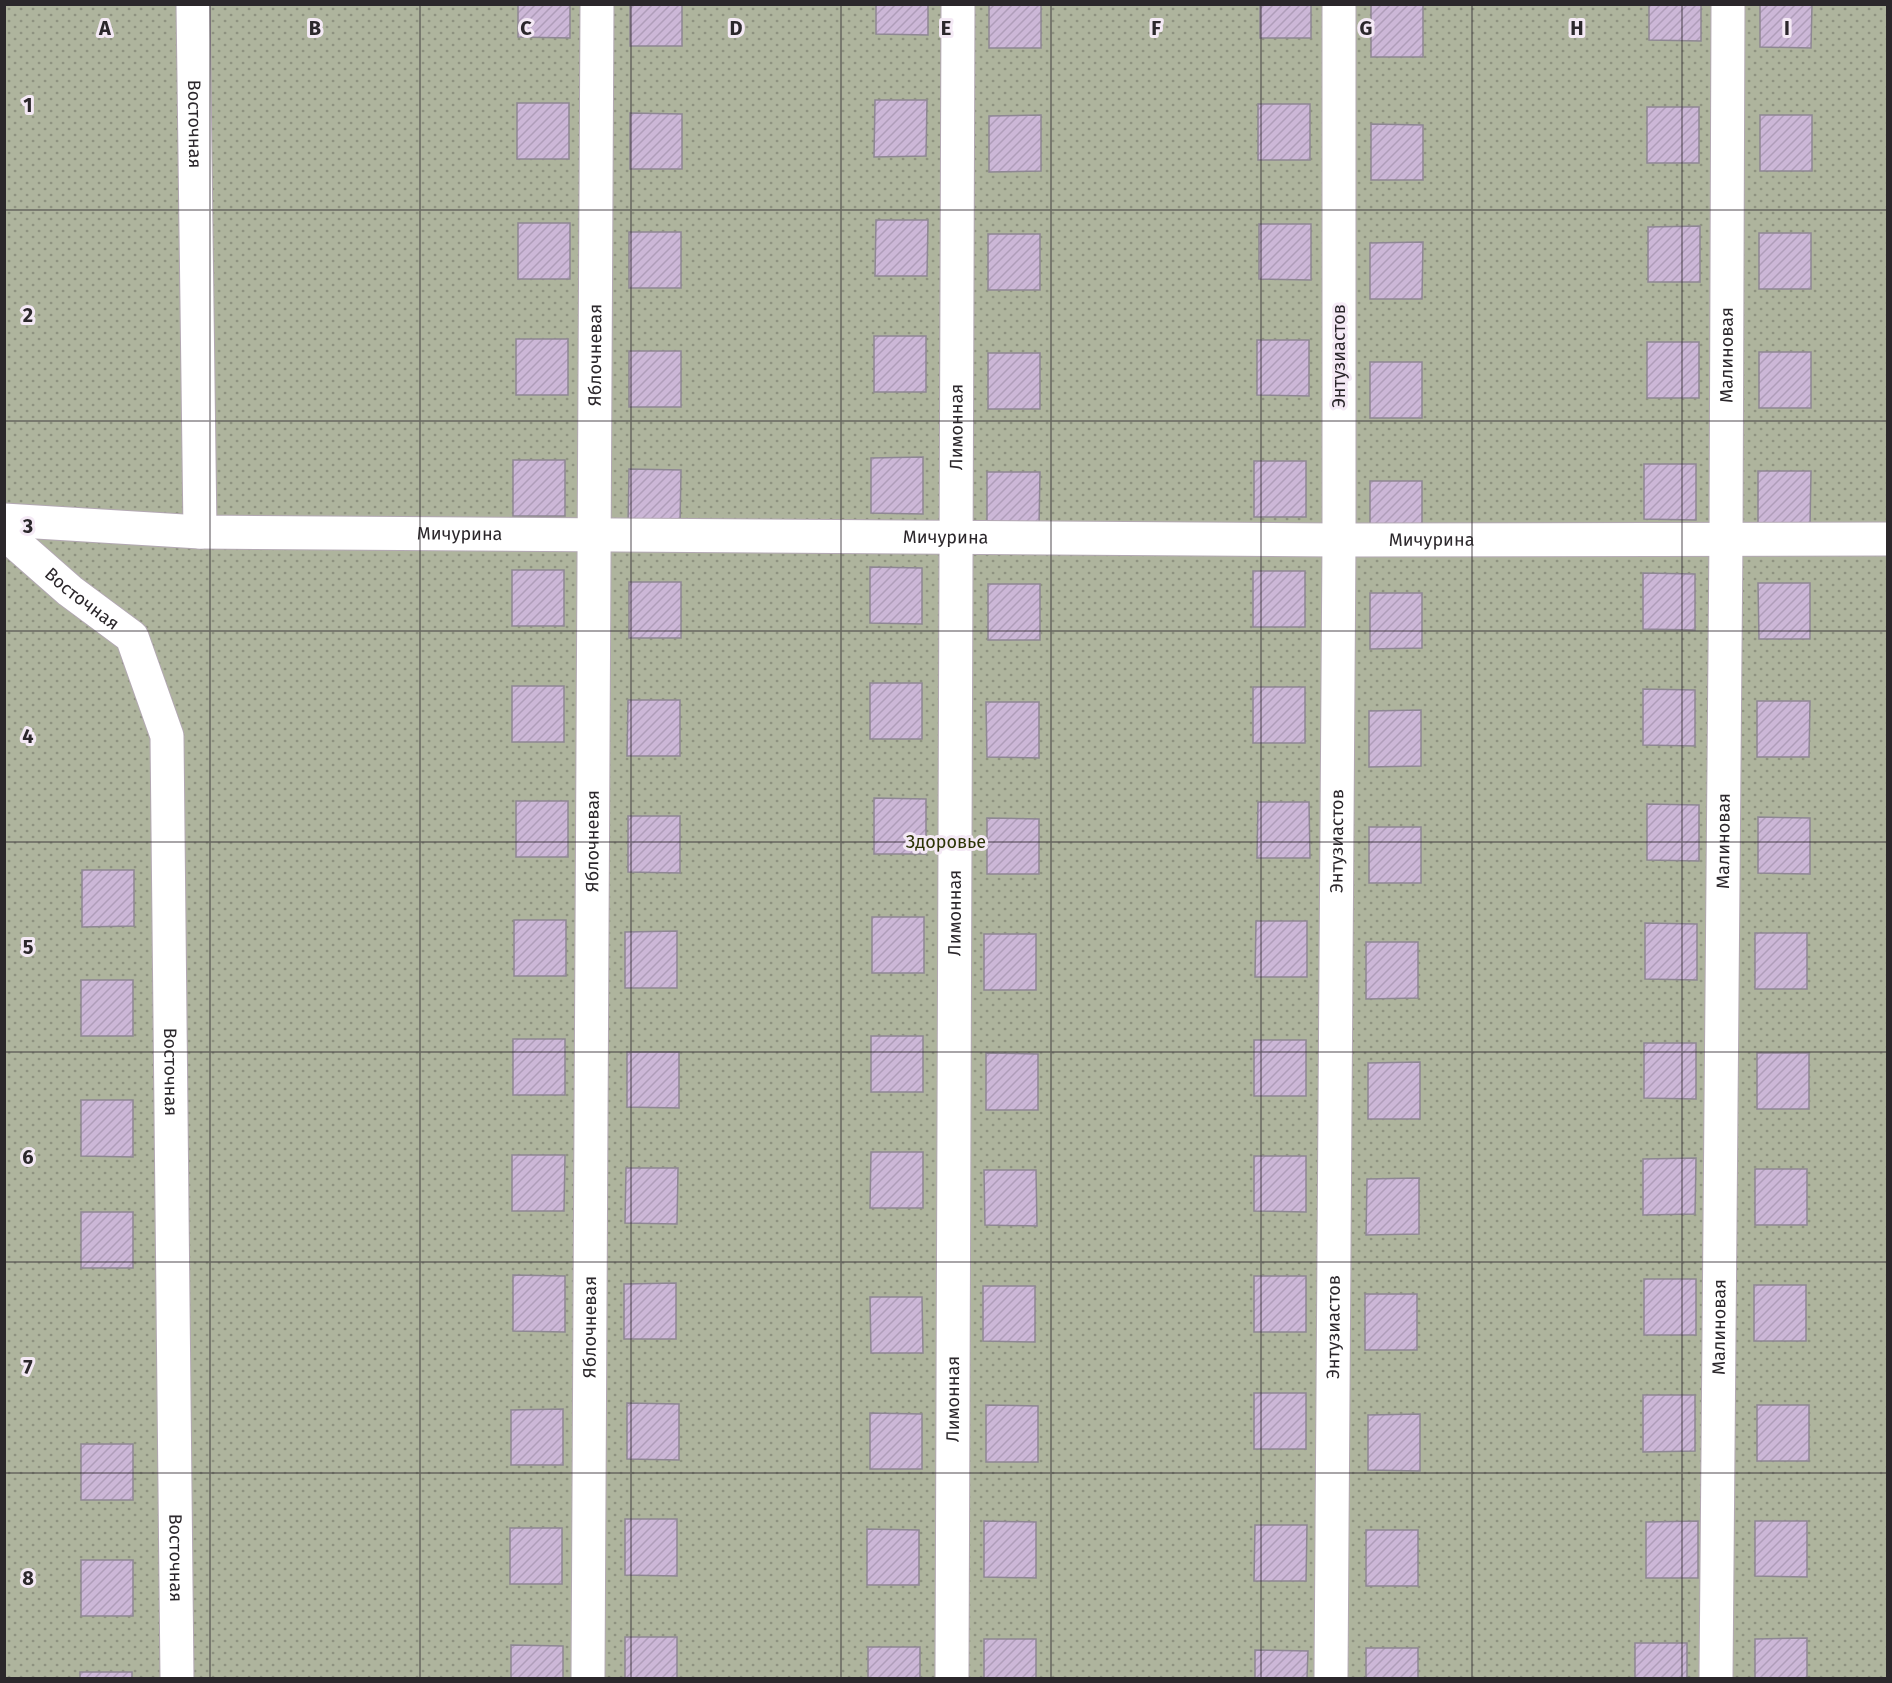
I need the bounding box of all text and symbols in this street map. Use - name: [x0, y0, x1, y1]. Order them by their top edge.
- text: A: [98, 16, 112, 40]
- text: B: [309, 16, 321, 40]
- text: C: [520, 16, 532, 40]
- text: D: [729, 16, 743, 40]
- text: E: [941, 16, 951, 40]
- text: F: [1151, 16, 1161, 40]
- text: G: [1360, 16, 1372, 40]
- text: H: [1570, 16, 1584, 40]
- text: I: [1784, 16, 1790, 40]
- street label: Восточная: [183, 80, 206, 168]
- text: 1: [23, 93, 33, 117]
- text: 2: [23, 303, 33, 327]
- street label: Яблочневая: [584, 304, 606, 406]
- street label: Энтузиастов: [1328, 304, 1350, 408]
- street label: Малиновая: [1716, 307, 1738, 403]
- street label: Лимонная: [945, 384, 968, 470]
- text: 3: [22, 514, 33, 538]
- street label: Мичурина: [417, 523, 503, 545]
- street label: Мичурина: [903, 526, 989, 549]
- street label: Мичурина: [1389, 529, 1474, 551]
- street label: Восточная: [40, 563, 123, 635]
- text: 4: [22, 724, 34, 748]
- street label: Энтузиастов: [1326, 789, 1348, 893]
- street label: Яблочневая: [581, 790, 604, 892]
- street label: Малиновая: [1712, 793, 1735, 889]
- park label: Здоровье: [906, 831, 986, 853]
- street label: Лимонная: [944, 870, 966, 956]
- text: 5: [23, 935, 34, 959]
- street label: Восточная: [159, 1027, 182, 1116]
- text: 6: [22, 1145, 34, 1169]
- street label: Энтузиастов: [1322, 1275, 1345, 1379]
- street label: Яблочневая: [579, 1276, 601, 1378]
- street label: Малиновая: [1708, 1279, 1730, 1375]
- text: 7: [23, 1355, 33, 1379]
- street label: Лимонная: [942, 1356, 964, 1442]
- street label: Восточная: [164, 1513, 187, 1602]
- text: 8: [22, 1566, 34, 1590]

